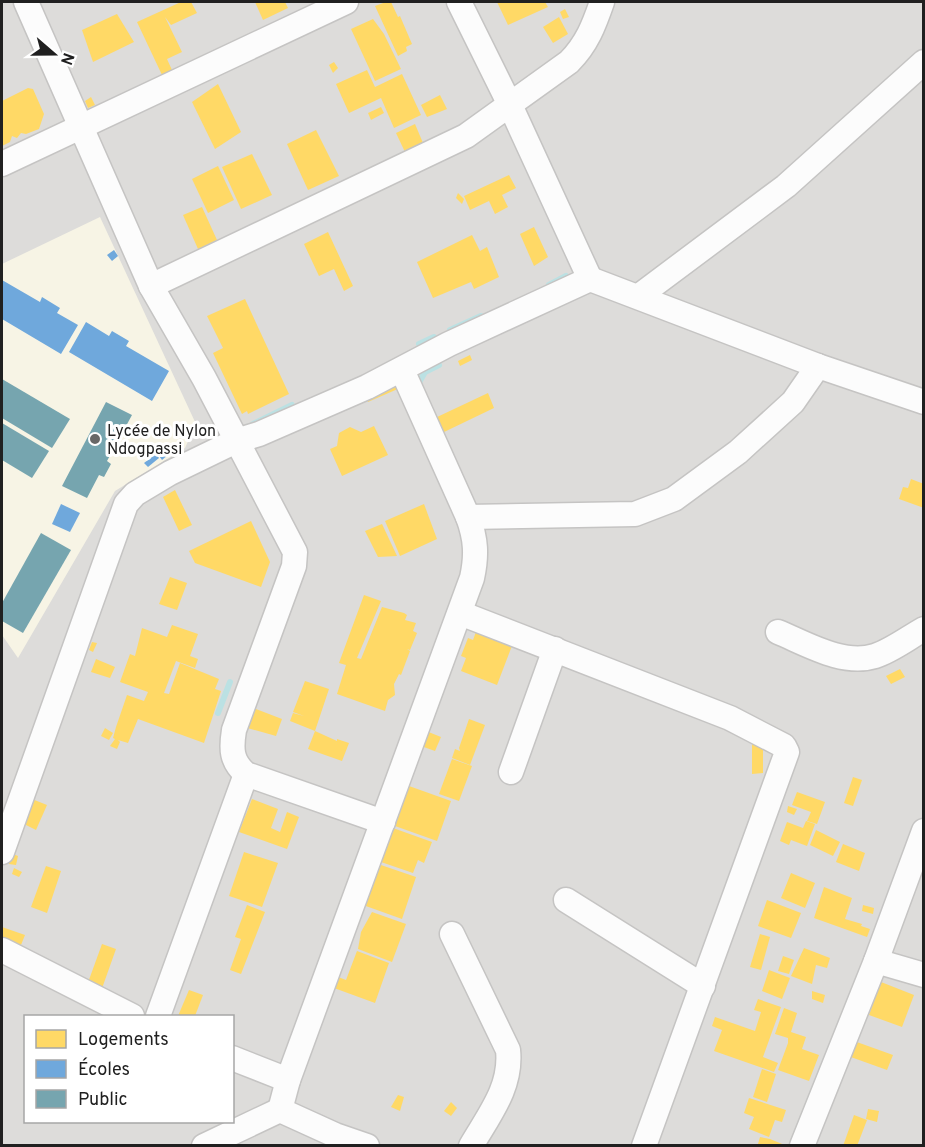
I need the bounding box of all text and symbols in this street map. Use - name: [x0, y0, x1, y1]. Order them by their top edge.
- north arrow: [24, 24, 84, 84]
- text: N: [55, 50, 78, 67]
- place label: Lycée de Nylon Ndogpassi: [107, 422, 216, 460]
- marker: Lycée de Nylon Ndogpassi: [88, 432, 102, 446]
- legend: [24, 1015, 234, 1123]
- text: Logements: [78, 1029, 169, 1052]
- text: Écoles: [78, 1057, 130, 1082]
- text: Public: [78, 1089, 128, 1112]

